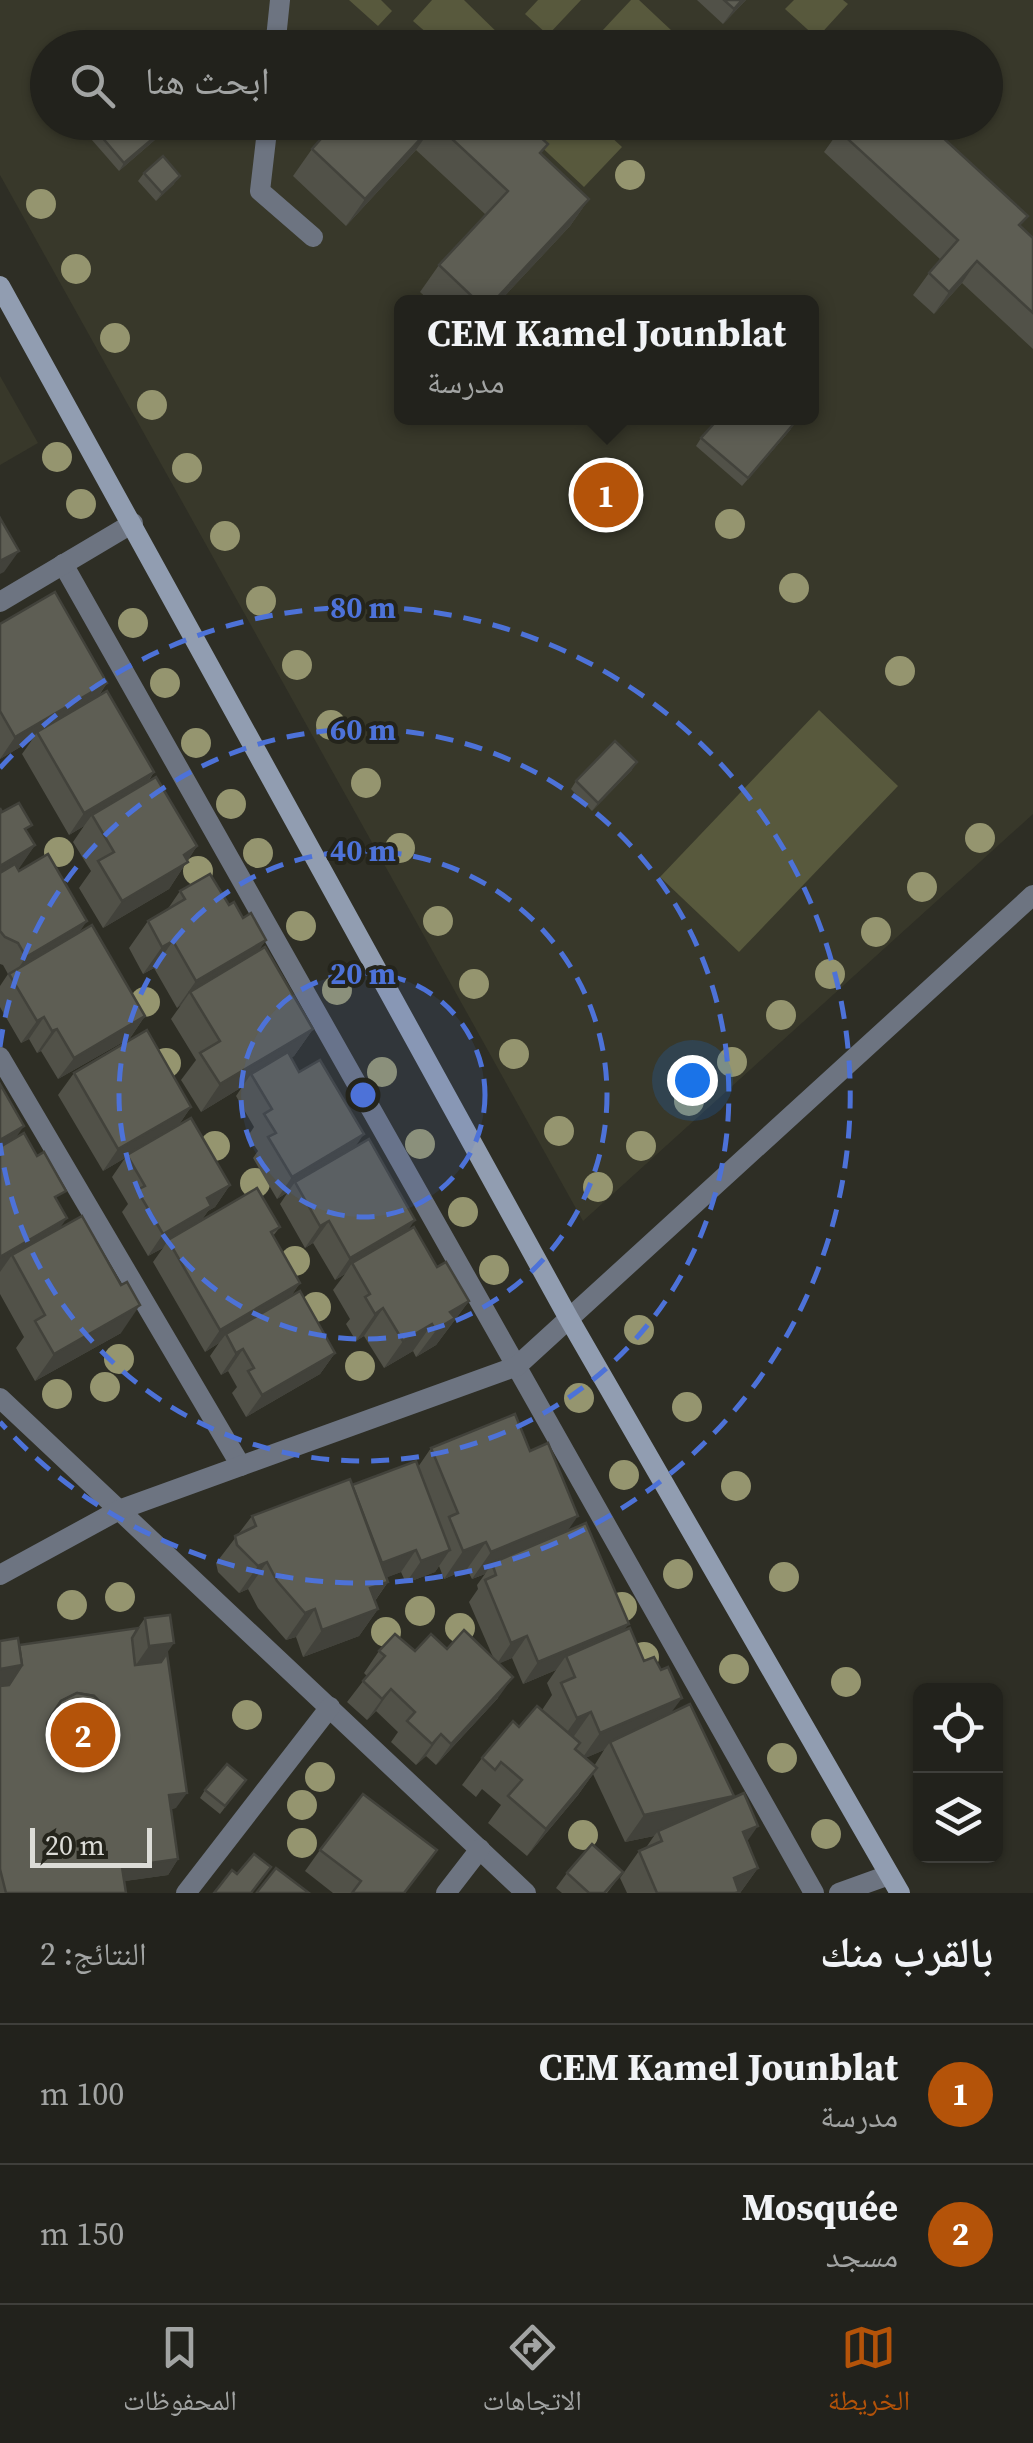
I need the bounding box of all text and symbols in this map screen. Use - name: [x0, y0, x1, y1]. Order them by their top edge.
- search box: [30, 30, 1003, 140]
- text: ابحث هنا: [145, 55, 270, 107]
- icon: search: [65, 58, 120, 113]
- popup: [394, 295, 819, 425]
- text: CEM Kamel Jounblat: [427, 307, 786, 359]
- text: مدرسة: [427, 360, 505, 404]
- pin: 1: [574, 458, 638, 532]
- text: 80 m: [330, 587, 396, 628]
- text: 60 m: [330, 709, 396, 750]
- text: 40 m: [330, 830, 396, 871]
- text: 20 m: [330, 953, 396, 994]
- your location: [667, 1055, 718, 1106]
- centre of rings: [345, 1077, 381, 1113]
- map controls: [913, 1683, 1003, 1863]
- button: locate: [913, 1683, 1003, 1773]
- pin: 2: [51, 1698, 116, 1772]
- button: layers: [913, 1773, 1003, 1863]
- scale bar: [30, 1823, 152, 1868]
- text: 20 m: [45, 1826, 105, 1864]
- text: بالقرب منك: [820, 1923, 993, 1981]
- text: النتائج: 2: [40, 1932, 147, 1976]
- text: CEM Kamel Jounblat: [539, 2041, 898, 2093]
- text: 100 m: [40, 2072, 124, 2116]
- text: 1: [952, 2072, 969, 2116]
- text: مدرسة: [820, 2094, 898, 2138]
- text: Mosquée: [742, 2181, 898, 2233]
- text: 150 m: [40, 2212, 124, 2256]
- text: 2: [952, 2212, 969, 2256]
- text: مسجد: [826, 2234, 898, 2278]
- tab: المحفوظات: [123, 2320, 237, 2428]
- tab: الاتجاهات: [483, 2320, 582, 2428]
- tab: الخريطة: [828, 2320, 910, 2428]

